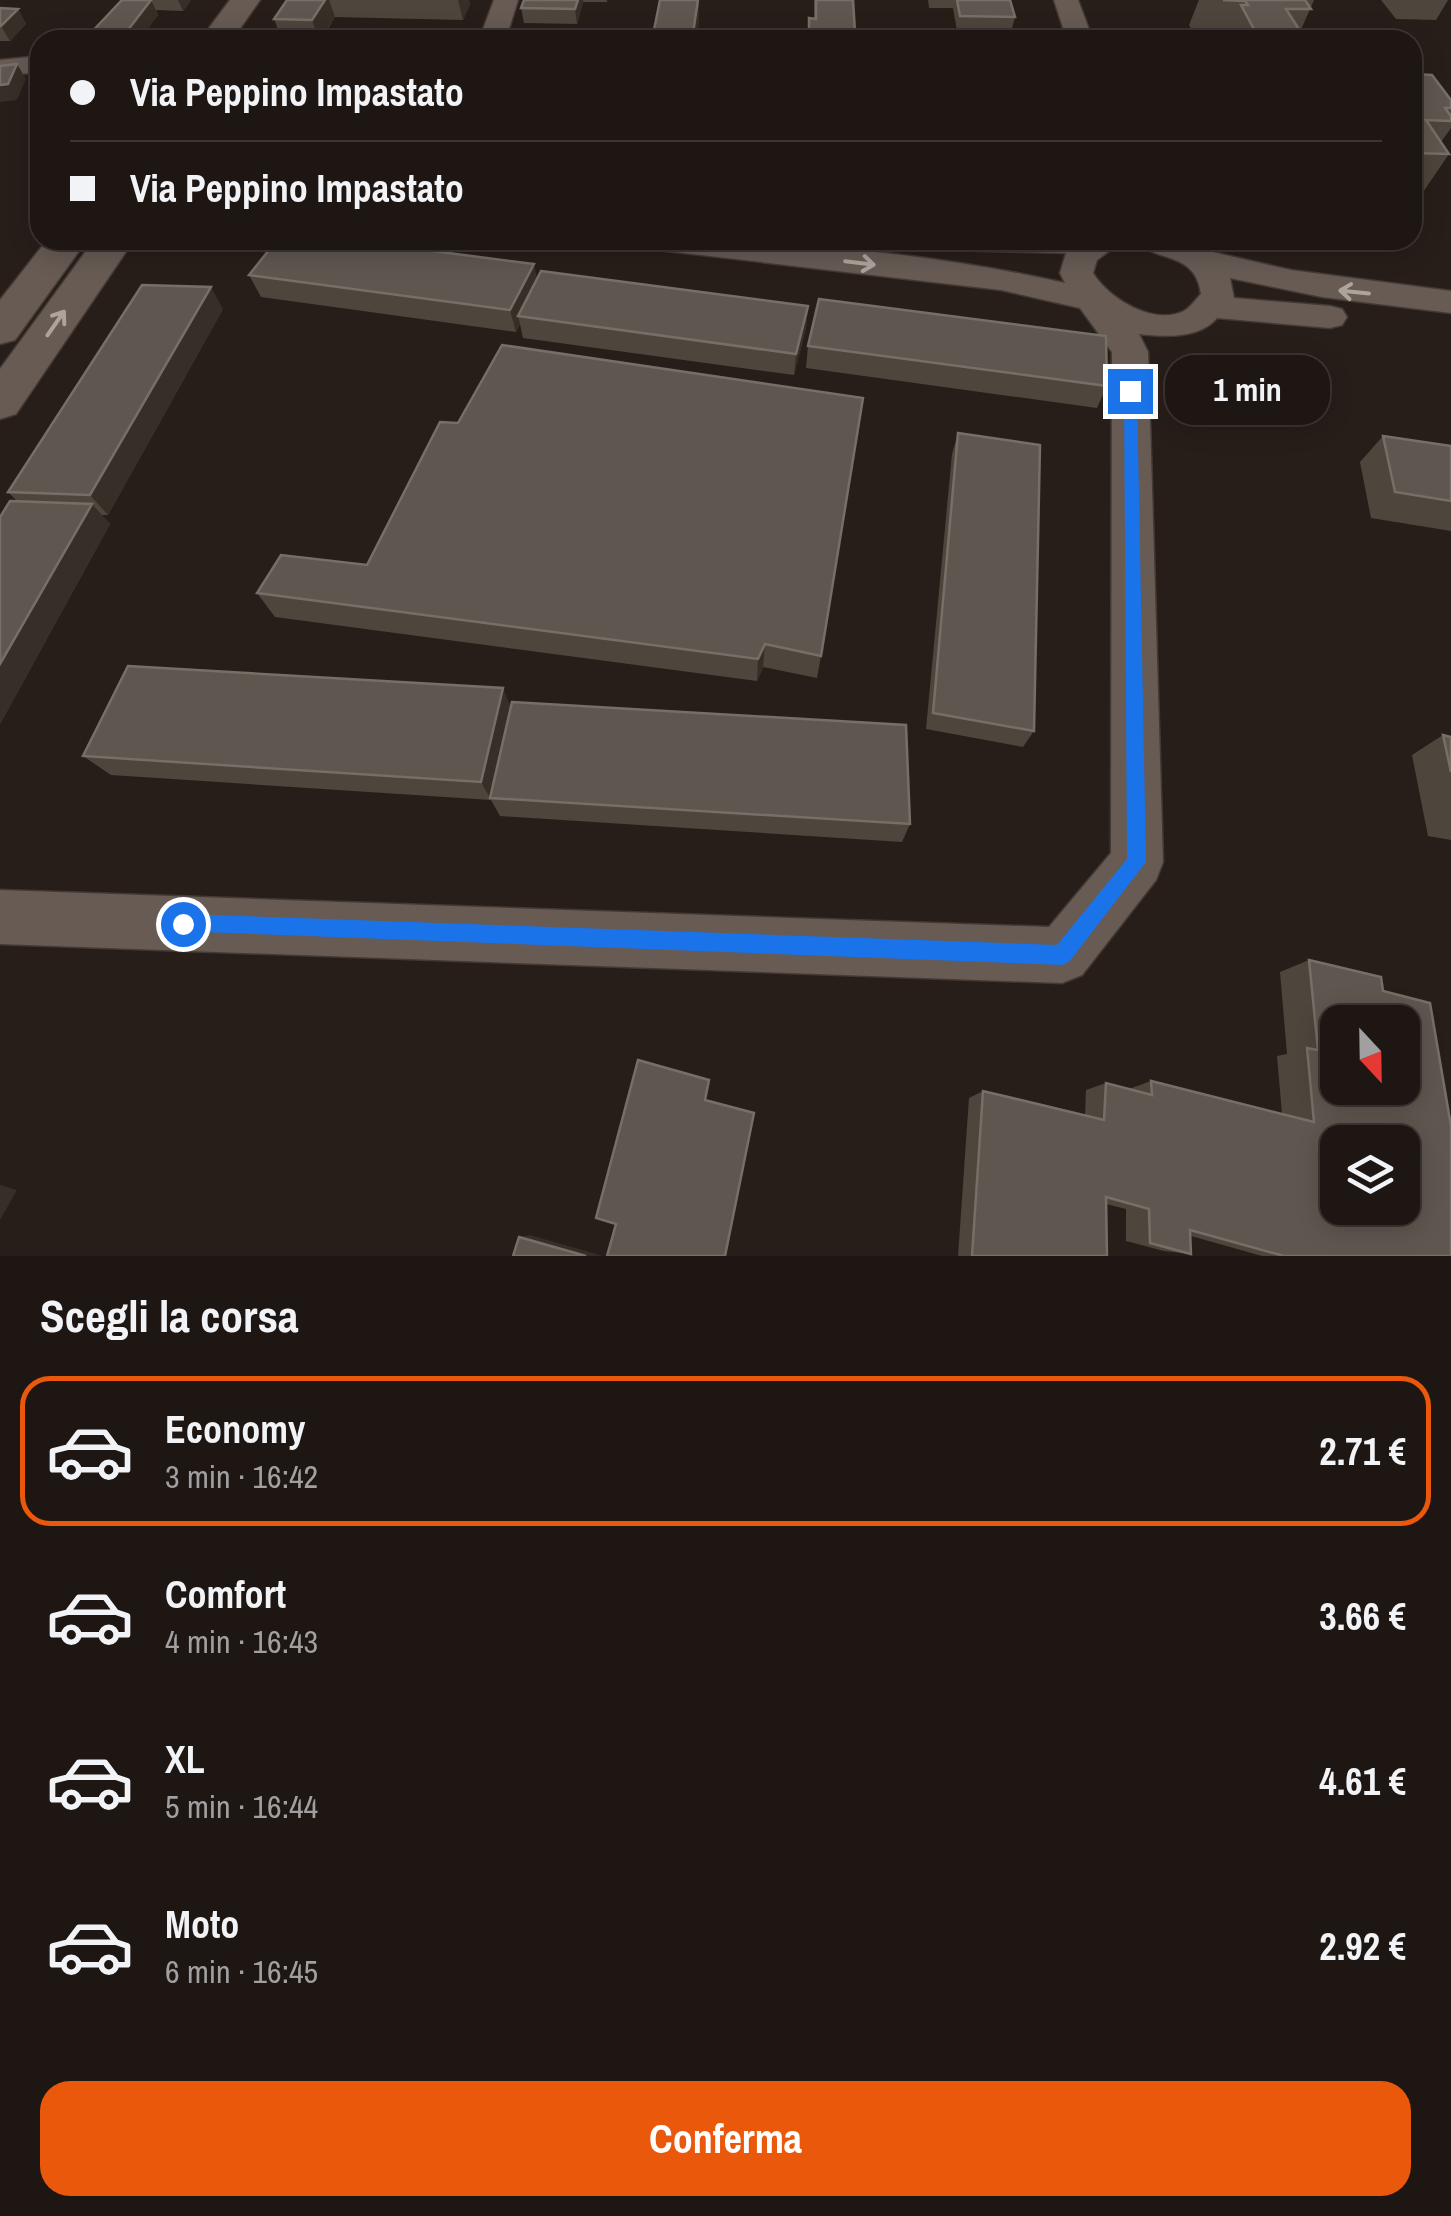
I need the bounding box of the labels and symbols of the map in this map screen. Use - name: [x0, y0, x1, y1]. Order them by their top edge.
- one-way arrow: [843, 254, 875, 273]
- one-way arrow: [1338, 282, 1371, 301]
- one-way arrow: [45, 309, 66, 337]
- callout: 1 min: [1165, 356, 1330, 426]
- route end: [1108, 369, 1153, 414]
- route start: [161, 902, 206, 947]
- north arrow: [1320, 1005, 1420, 1105]

